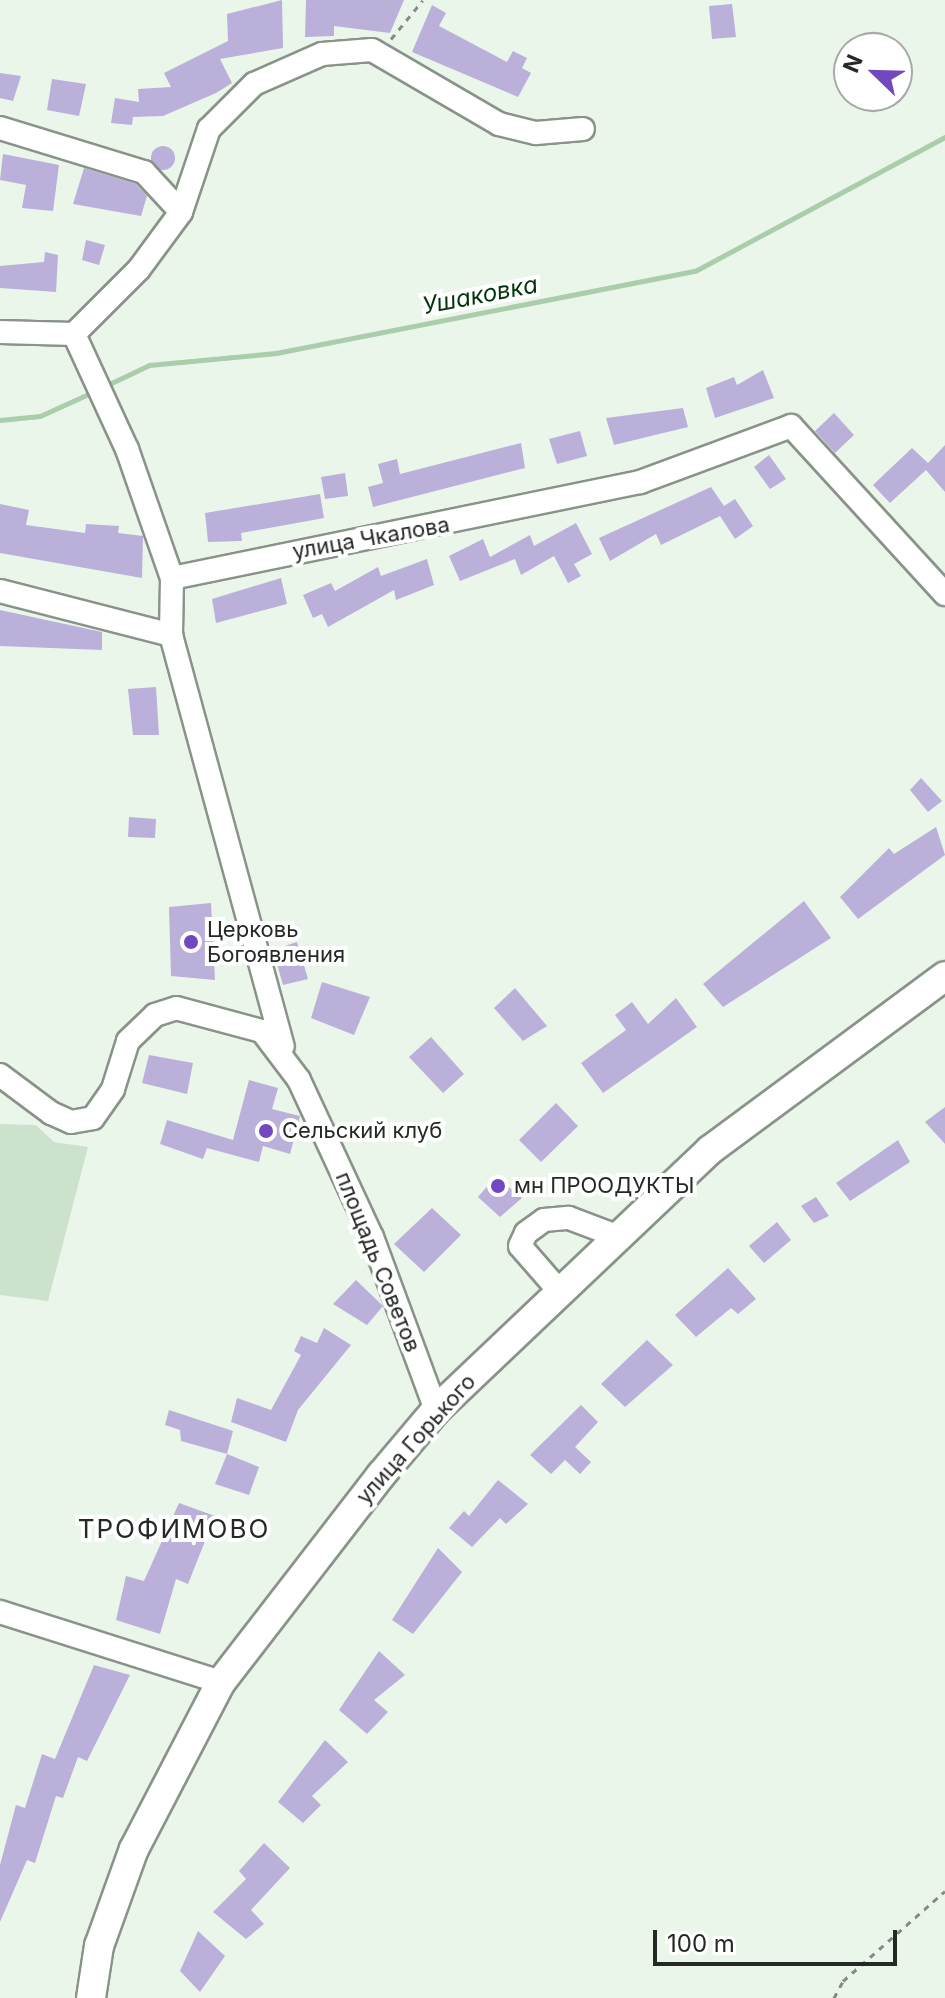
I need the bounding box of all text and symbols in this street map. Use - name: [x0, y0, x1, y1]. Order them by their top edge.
- north arrow: [833, 32, 913, 112]
- text: N: [838, 51, 868, 76]
- water label: Ушаковка: [420, 270, 540, 320]
- street label: улица Чкалова: [290, 511, 452, 565]
- place label: Церковь Богоявления: [207, 916, 345, 968]
- marker: Церковь Богоявления: [182, 933, 200, 951]
- place label: Сельский клуб: [282, 1118, 442, 1144]
- marker: Сельский клуб: [257, 1122, 275, 1140]
- street label: площадь Советов: [330, 1168, 426, 1356]
- place label: мн ПРООДУКТЫ: [514, 1173, 694, 1199]
- marker: мн ПРООДУКТЫ: [489, 1177, 507, 1195]
- street label: улица Горького: [351, 1369, 481, 1509]
- district label: ТРОФИМОВО: [78, 1513, 270, 1545]
- scale bar: [657, 1914, 901, 1964]
- text: 100 m: [667, 1929, 735, 1958]

